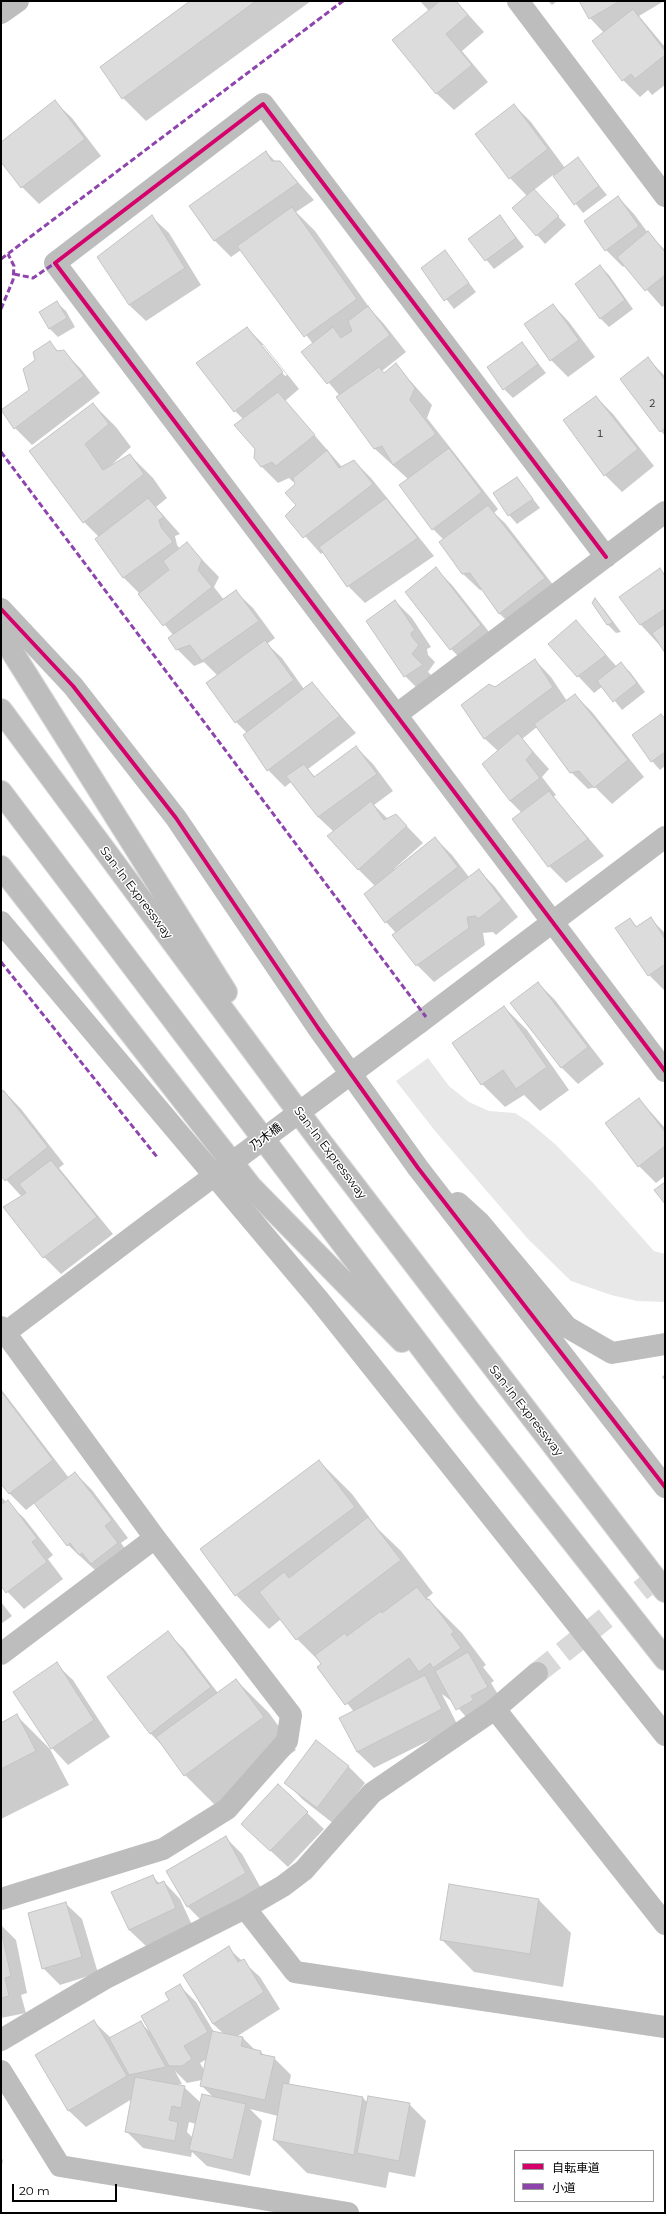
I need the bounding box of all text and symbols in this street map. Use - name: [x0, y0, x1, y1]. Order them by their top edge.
- house number: ２: [647, 398, 657, 410]
- house number: １: [595, 428, 605, 440]
- street label: San-In Expressway: [97, 844, 175, 942]
- street label: San-In Expressway: [291, 1104, 369, 1202]
- street label: 乃木橋: [247, 1120, 285, 1154]
- street label: San-In Expressway: [486, 1363, 566, 1459]
- legend: [514, 2150, 654, 2202]
- text: 自転車道: [552, 2160, 600, 2175]
- scale bar: [14, 2176, 119, 2202]
- text: 小道: [552, 2180, 576, 2195]
- text: 20 m: [19, 2183, 50, 2198]

